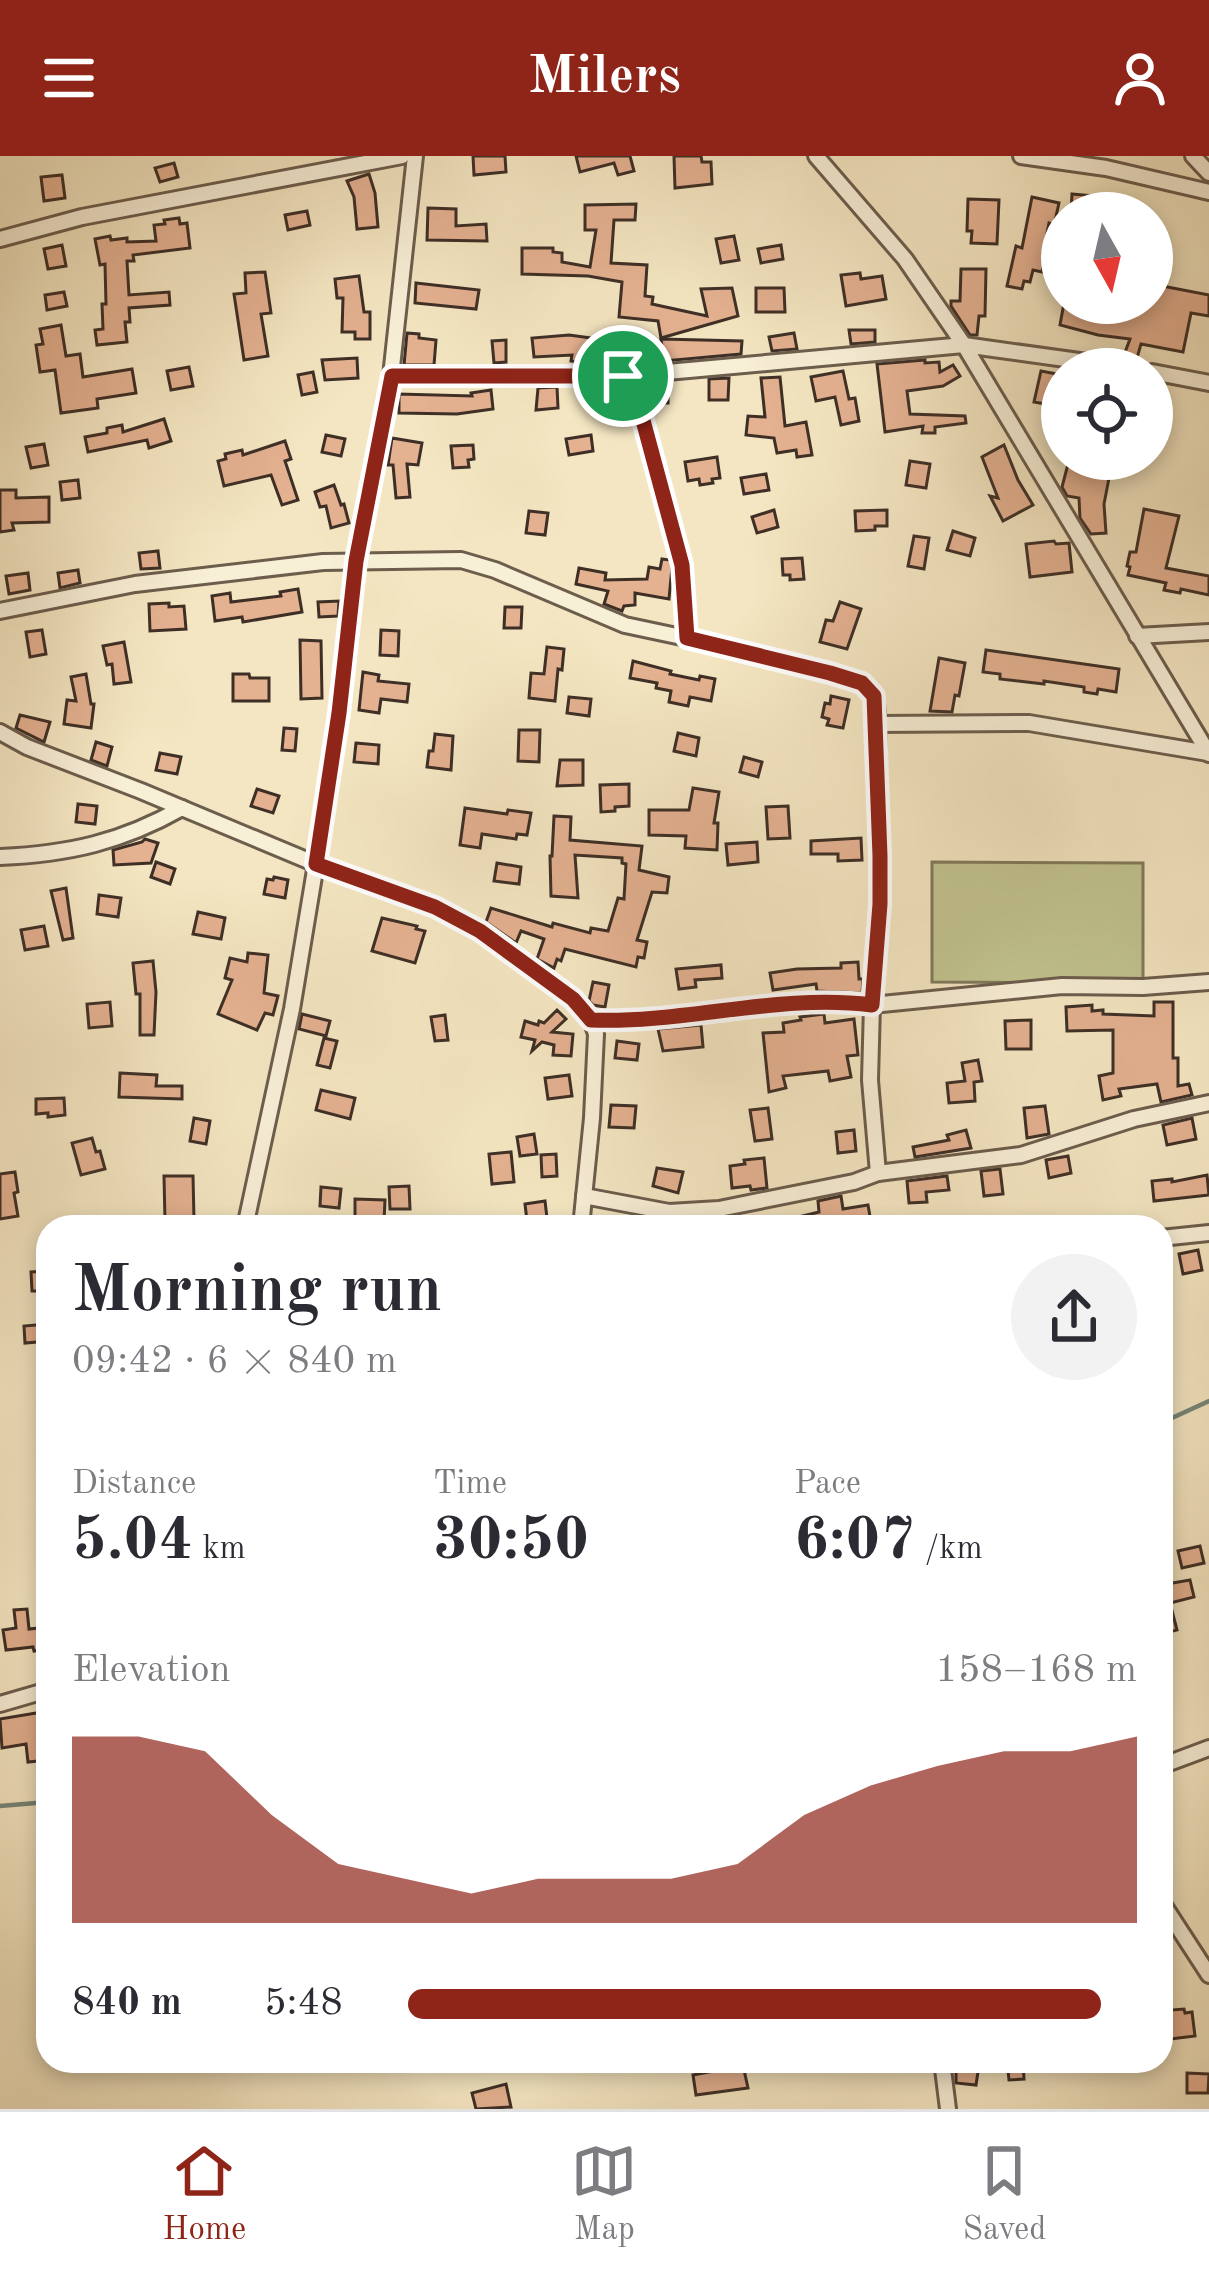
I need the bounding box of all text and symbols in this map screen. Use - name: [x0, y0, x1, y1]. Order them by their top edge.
- icon: menu: [36, 45, 102, 111]
- icon: person: [1107, 45, 1173, 111]
- text: Milers: [528, 51, 681, 105]
- north arrow: [1041, 192, 1173, 324]
- map controls: [1041, 192, 1173, 480]
- pin: [572, 325, 674, 427]
- icon: arrive: [590, 343, 656, 409]
- button: locate: [1041, 348, 1173, 480]
- button: share: [1011, 1254, 1137, 1380]
- text: Morning run: [72, 1260, 442, 1326]
- text: 09:42 · 6 × 840 m: [72, 1342, 397, 1381]
- text: Distance: [72, 1468, 196, 1501]
- text: Time: [433, 1468, 507, 1501]
- text: Pace: [794, 1468, 861, 1501]
- text: 5.04: [72, 1512, 193, 1572]
- text: 30:50: [433, 1512, 589, 1572]
- text: 6:07: [794, 1512, 915, 1572]
- text: km: [193, 1533, 246, 1566]
- text: /km: [915, 1533, 983, 1566]
- text: Elevation: [72, 1651, 231, 1690]
- text: 158–168 m: [935, 1651, 1137, 1690]
- text: 840 m: [72, 1984, 182, 2023]
- text: 5:48: [264, 1984, 343, 2023]
- tab: Home: [163, 2138, 246, 2251]
- tab: Map: [571, 2138, 637, 2251]
- tab: Saved: [962, 2138, 1046, 2251]

